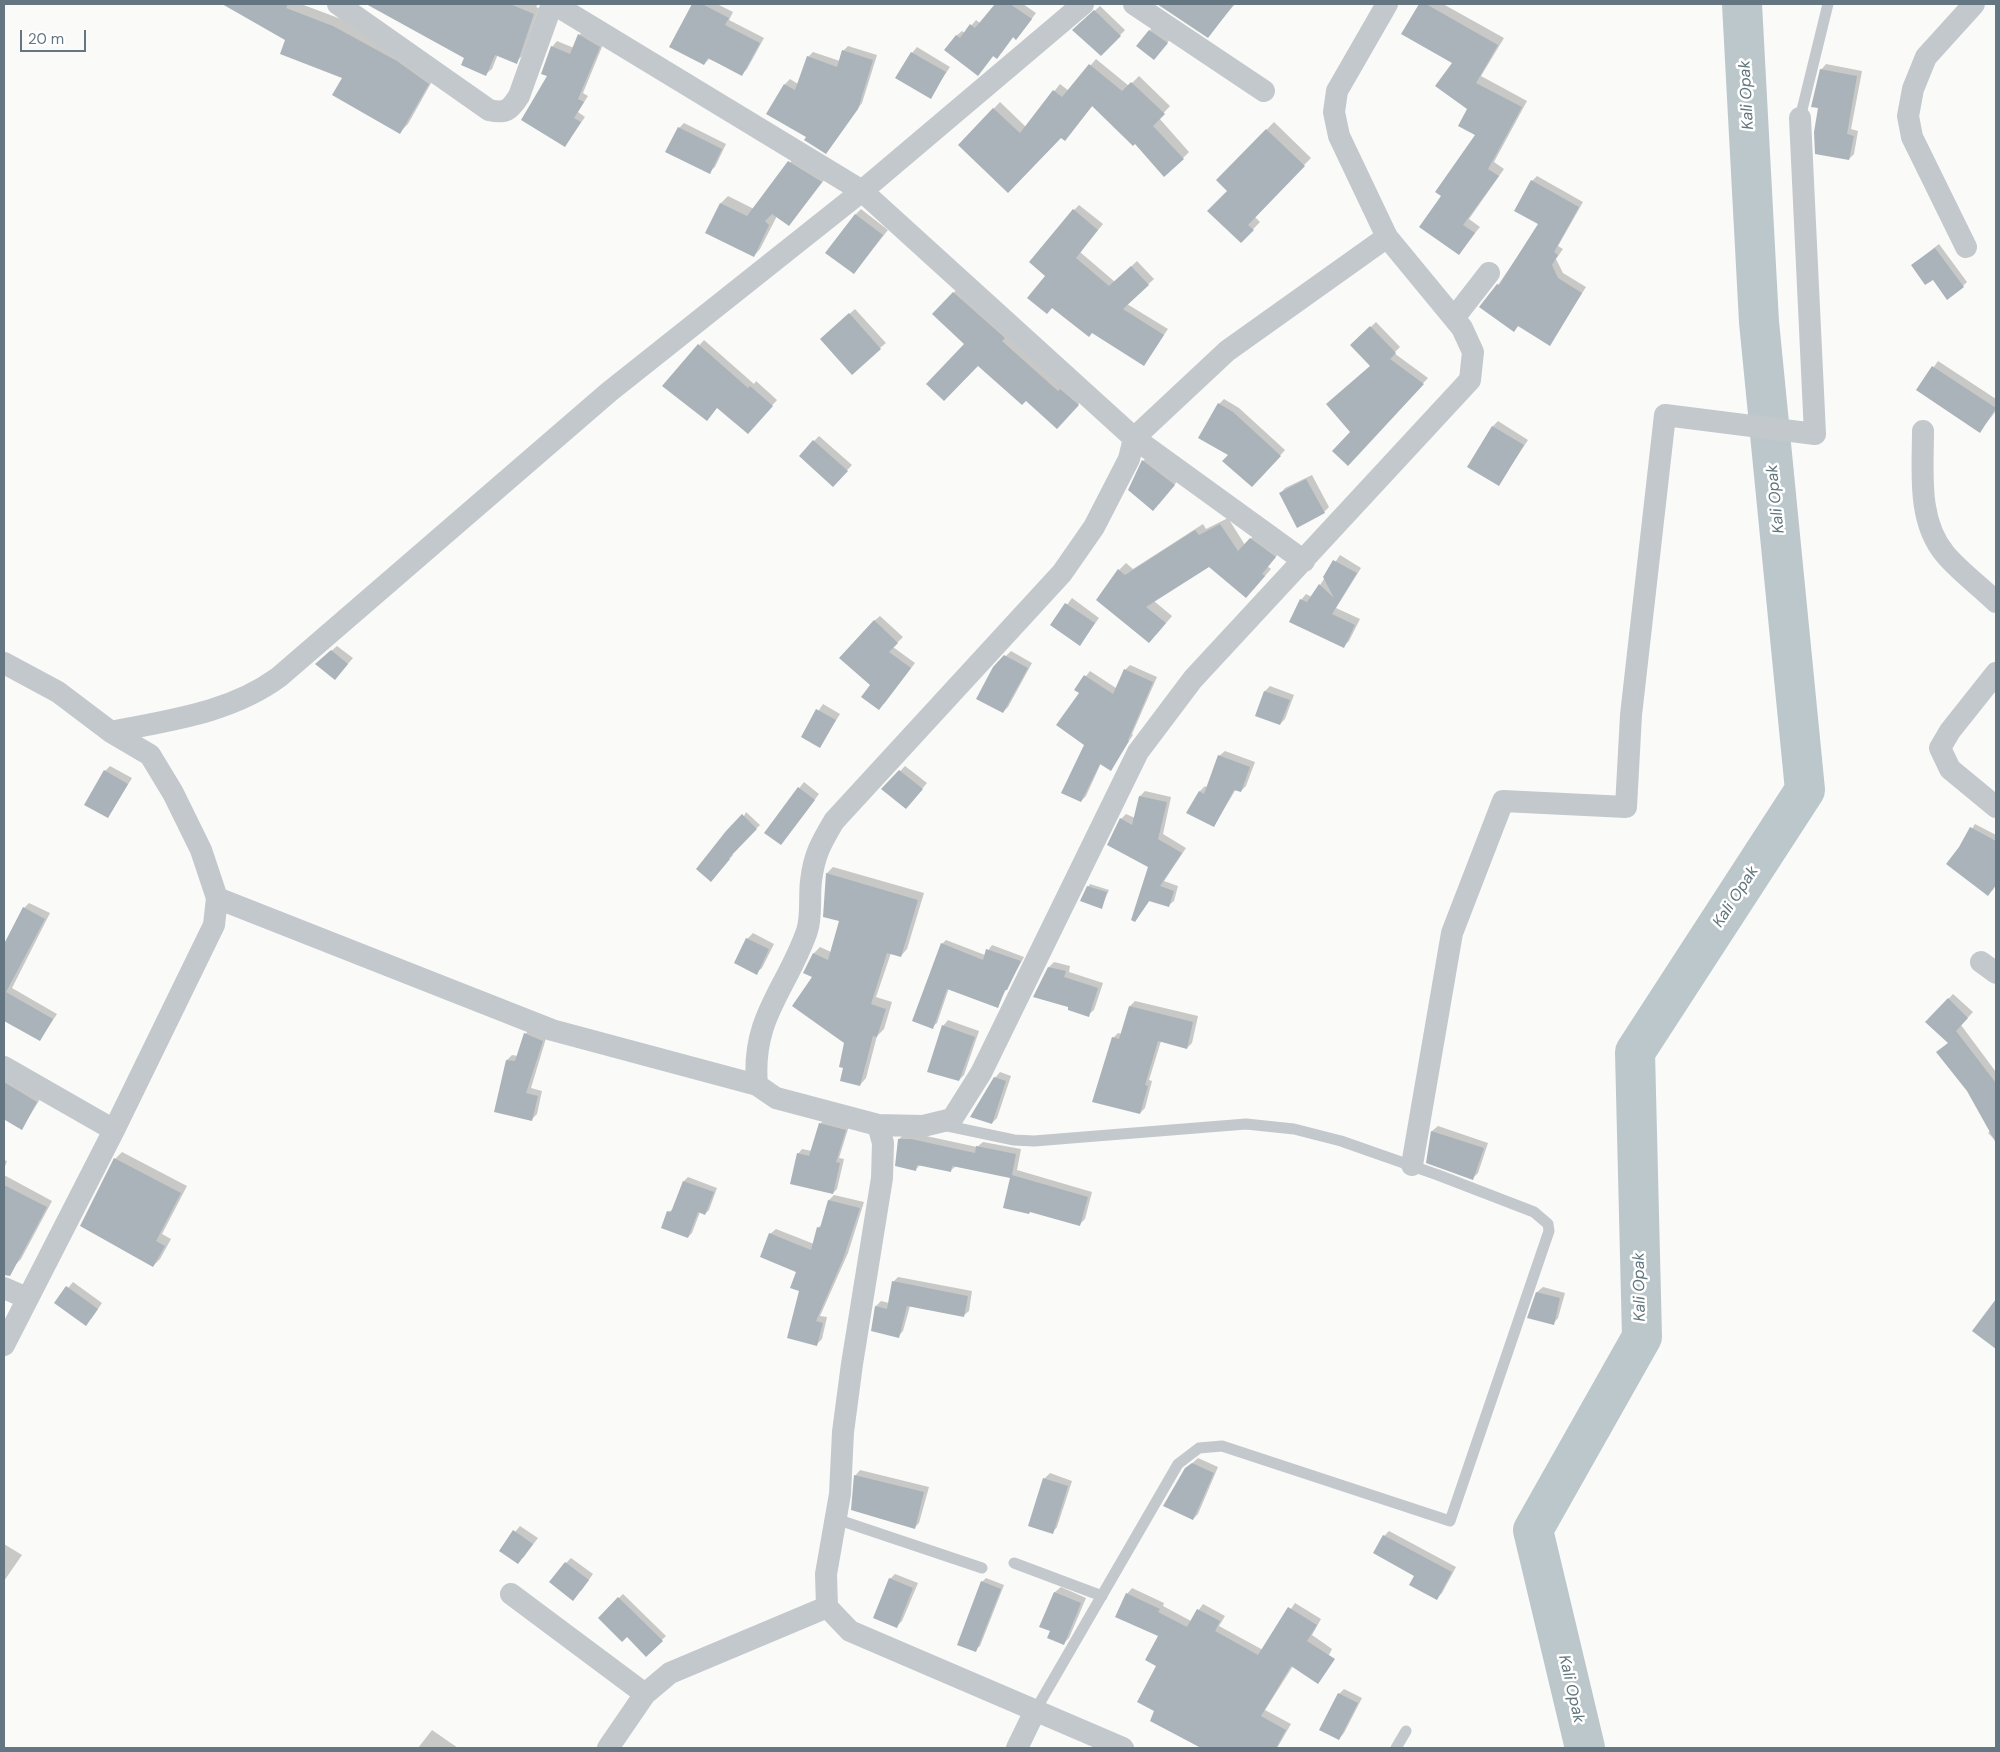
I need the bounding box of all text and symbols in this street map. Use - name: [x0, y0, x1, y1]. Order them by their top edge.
- scale bar: [22, 20, 89, 52]
- text: 20 m: [28, 29, 64, 49]
- water label: Kali Opak: [1736, 60, 1758, 130]
- water label: Kali Opak: [1763, 464, 1789, 534]
- water label: Kali Opak: [1709, 863, 1763, 931]
- water label: Kali Opak: [1630, 1252, 1650, 1322]
- water label: Kali Opak: [1554, 1653, 1588, 1725]

